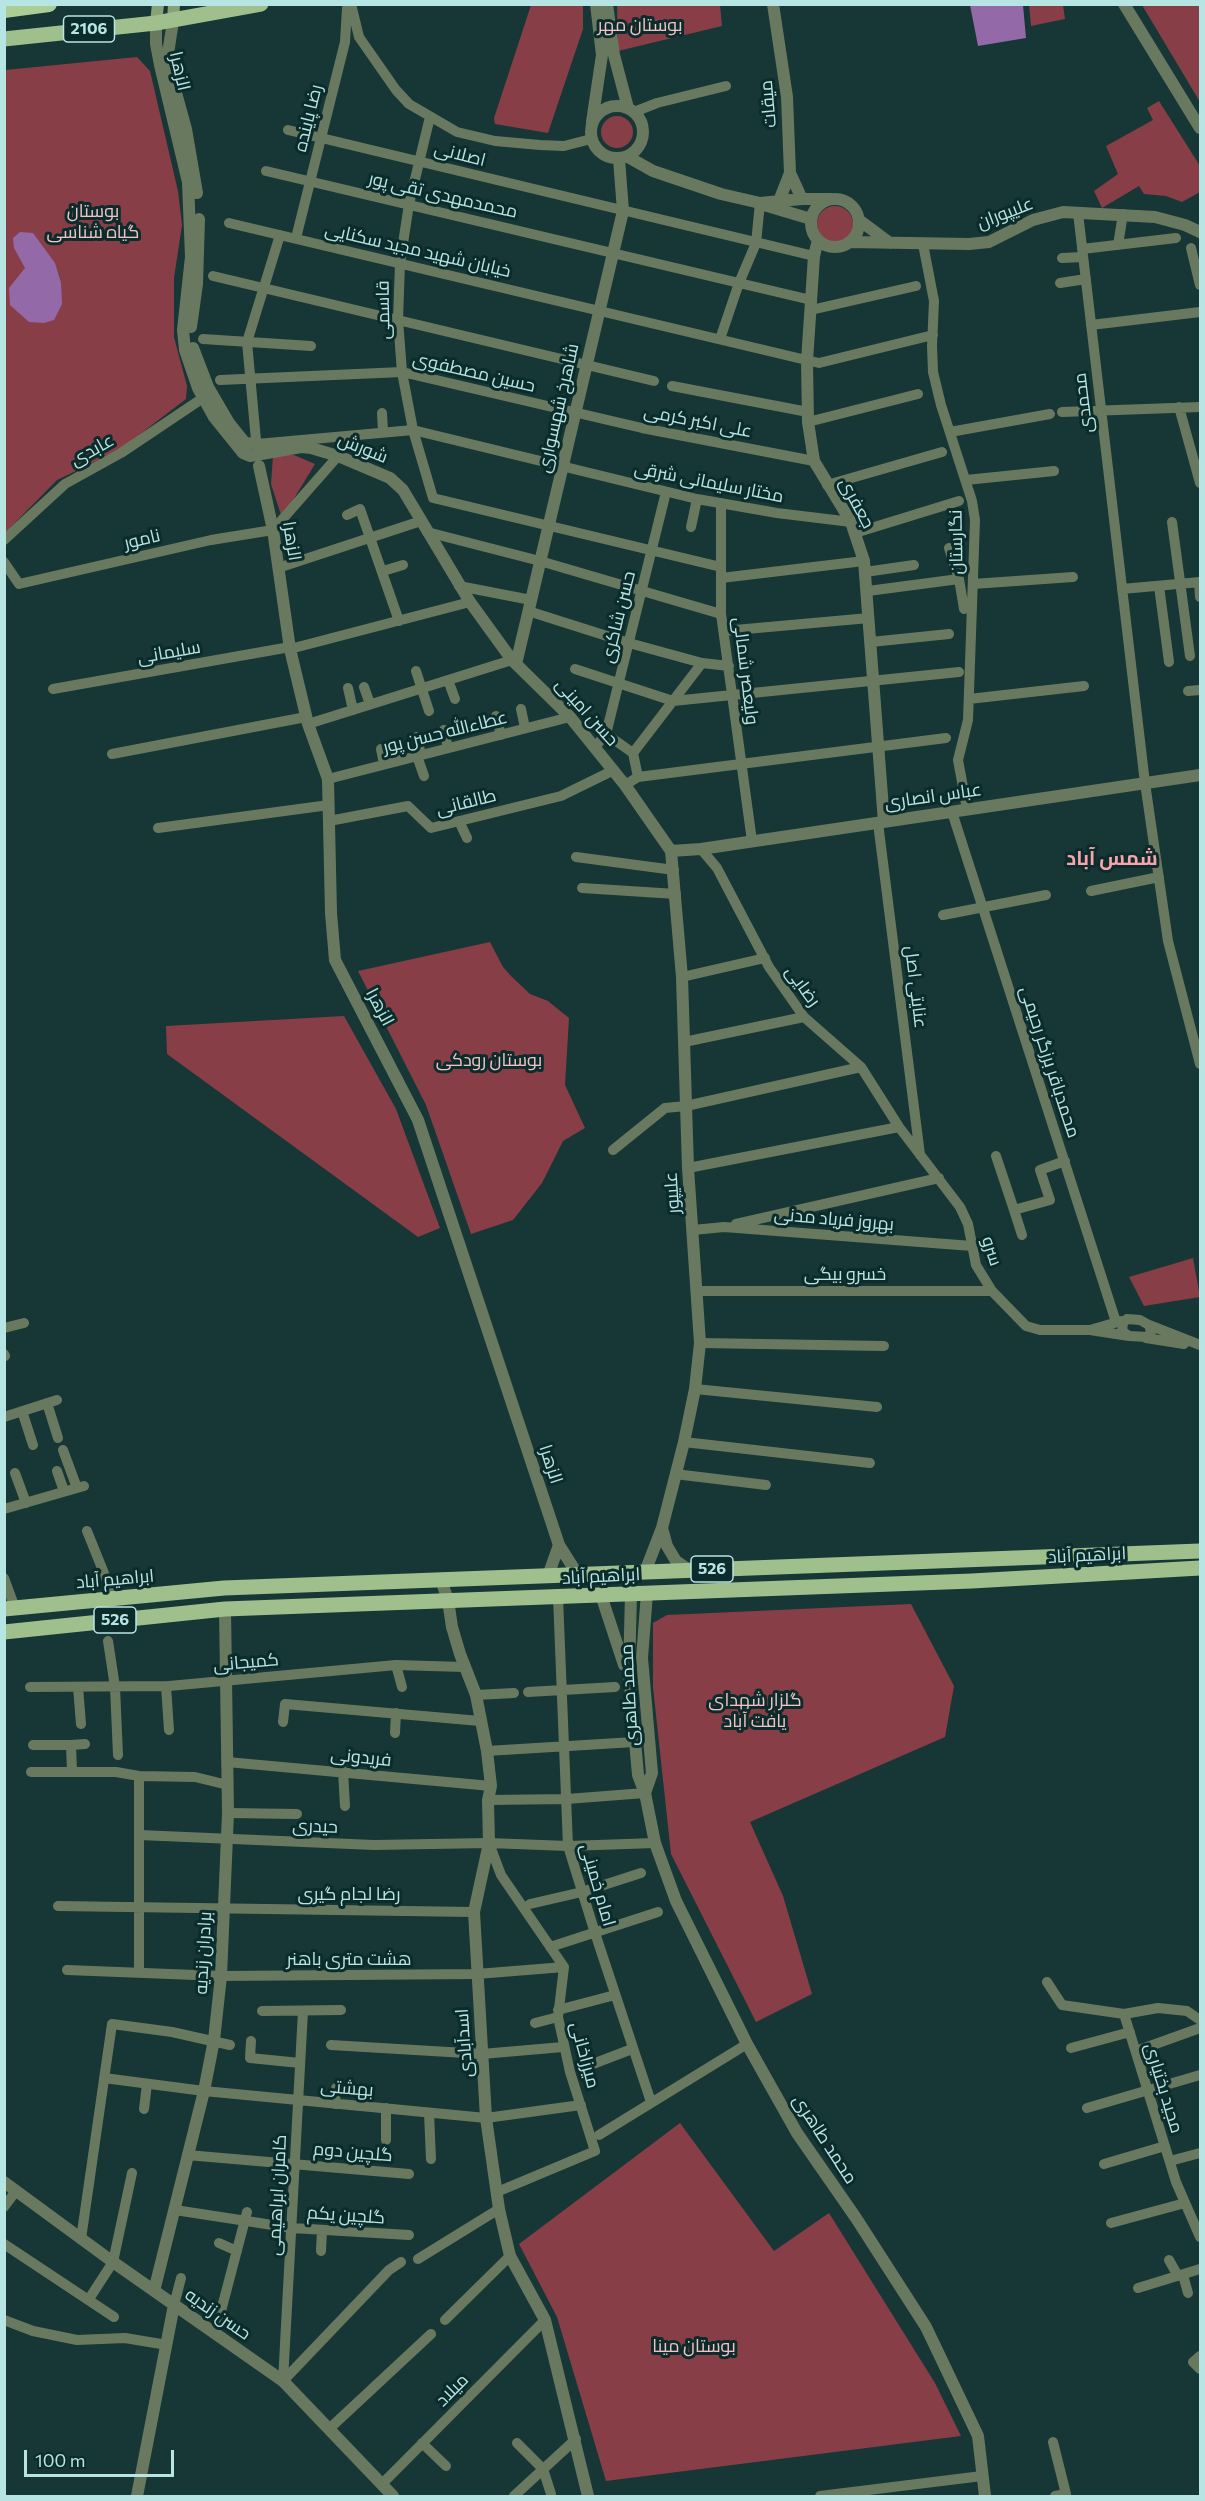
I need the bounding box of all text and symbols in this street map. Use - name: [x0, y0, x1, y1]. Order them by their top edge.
- park label: بوستان مهر: [598, 14, 682, 36]
- road number: 2106: [64, 16, 115, 42]
- street label: الزهرا: [165, 49, 195, 93]
- street label: میقات: [755, 79, 781, 129]
- street label: رضا پاینده: [289, 82, 327, 154]
- street label: اصلانی: [432, 137, 488, 171]
- street label: محمدمهدی تقی پور: [366, 167, 520, 223]
- street label: علیپوران: [974, 192, 1036, 234]
- park label: بوستان گیاه شناسی: [47, 200, 139, 242]
- street label: خیابان شهید مجید سکنایی: [323, 218, 513, 282]
- street label: قاسمی: [372, 280, 394, 340]
- street label: شاهرخ شهسواری: [533, 341, 583, 475]
- street label: حسین مصطفوی: [411, 347, 537, 397]
- street label: محمدی: [1069, 372, 1097, 434]
- street label: علی اکبر کرمی: [642, 400, 754, 442]
- street label: شورش: [335, 428, 391, 468]
- street label: عابدی: [66, 429, 118, 471]
- street label: مختار سلیمانی شرقی: [632, 457, 786, 507]
- street label: جعفری: [835, 474, 879, 532]
- street label: نگارستان: [945, 509, 967, 575]
- street label: الزهرا: [278, 520, 306, 562]
- street label: نامور: [122, 524, 162, 554]
- street label: حسن شاکری: [596, 569, 640, 665]
- street label: ولیعصر شمالی: [729, 616, 763, 726]
- street label: سلیمانی: [136, 636, 202, 668]
- street label: حسن امینی: [551, 674, 623, 750]
- street label: عطاءالله حسن پور: [380, 706, 510, 758]
- street label: عباس انصاری: [883, 779, 983, 813]
- street label: طالقانی: [434, 784, 498, 820]
- district label: شمس آباد: [1066, 846, 1158, 870]
- street label: عنایتی اصل: [900, 945, 932, 1029]
- street label: رضایی: [781, 961, 825, 1011]
- street label: محمدباقر برزگر رحیمی: [1015, 983, 1085, 1141]
- street label: الزهرا: [361, 984, 399, 1030]
- park label: بوستان رودکی: [436, 1049, 542, 1071]
- street label: علیپور: [660, 1171, 684, 1215]
- street label: بهروز فریاد مدنی: [773, 1203, 895, 1235]
- street label: سرو: [977, 1233, 1007, 1269]
- street label: خسرو بیگی: [804, 1263, 886, 1285]
- street label: الزهرا: [535, 1442, 567, 1486]
- street label: ابراهیم آباد: [1047, 1542, 1127, 1568]
- road number: 526: [691, 1556, 733, 1582]
- street label: ابراهیم آباد: [561, 1563, 641, 1589]
- street label: ابراهیم آباد: [75, 1565, 155, 1593]
- road number: 526: [94, 1607, 136, 1633]
- street label: محمد طاهری: [616, 1643, 642, 1747]
- street label: کمیجانی: [212, 1648, 280, 1676]
- park label: گلزار شهدای یافت آباد: [708, 1689, 802, 1732]
- street label: فریدونی: [329, 1743, 393, 1771]
- street label: حیدری: [292, 1814, 338, 1838]
- street label: امام خمینی: [576, 1841, 620, 1929]
- street label: رضا لجام گیری: [297, 1883, 401, 1905]
- street label: برادران زندیه: [190, 1911, 216, 1995]
- street label: هشت متری باهنر: [287, 1948, 411, 1970]
- street label: اسدآبادی: [451, 2008, 477, 2078]
- street label: میرزاخانی: [566, 2019, 604, 2091]
- street label: مجید بختیاری: [1140, 2040, 1188, 2136]
- street label: بهشتی: [319, 2075, 375, 2101]
- street label: محمد طاهری: [788, 2090, 862, 2188]
- street label: کامران ابراهیمی: [263, 2134, 291, 2256]
- street label: گلچین دوم: [312, 2138, 394, 2166]
- street label: گلچین یکم: [306, 2201, 386, 2229]
- street label: حسن زندیه: [181, 2283, 255, 2345]
- park label: بوستان مینا: [652, 2335, 736, 2357]
- street label: میلاد: [431, 2369, 473, 2411]
- scale bar: [27, 2438, 177, 2476]
- text: 100 m: [35, 2449, 85, 2471]

